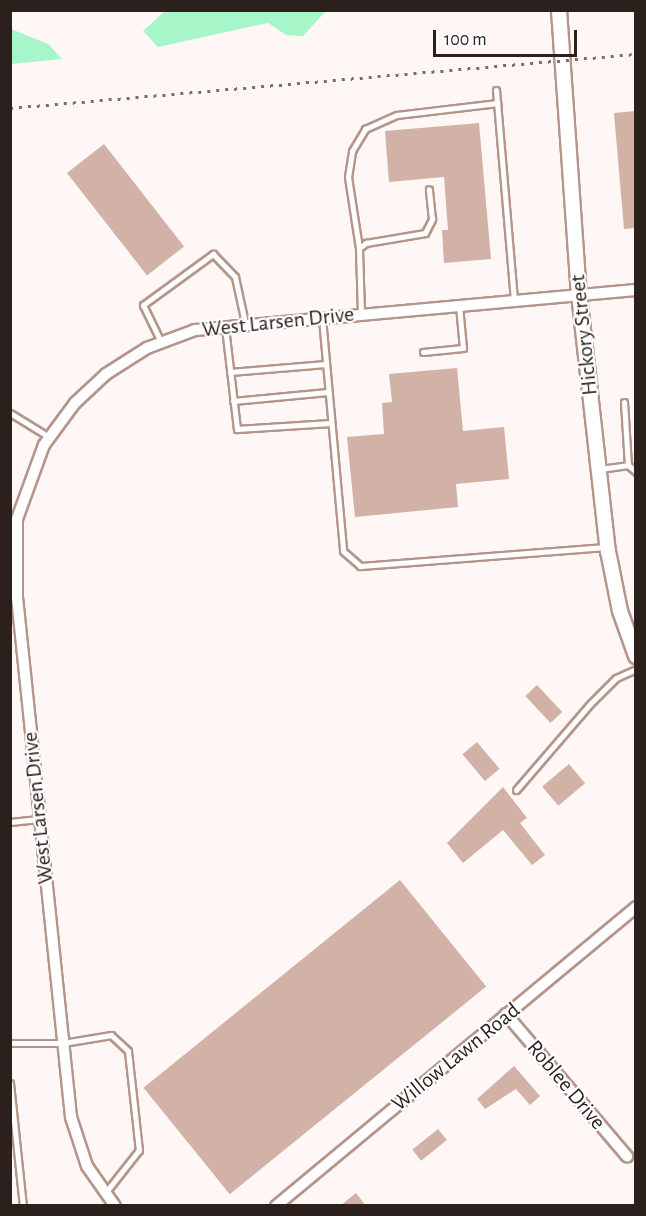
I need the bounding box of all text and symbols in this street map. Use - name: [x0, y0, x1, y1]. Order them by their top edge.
- scale bar: [436, 18, 580, 56]
- text: 100 m: [444, 31, 487, 49]
- street label: Hickory Street: [565, 273, 603, 397]
- street label: West Larsen Drive: [201, 301, 355, 343]
- street label: West Larsen Drive: [17, 731, 59, 885]
- street label: Willow Lawn Road: [387, 997, 525, 1117]
- street label: Roblee Drive: [521, 1035, 611, 1135]

